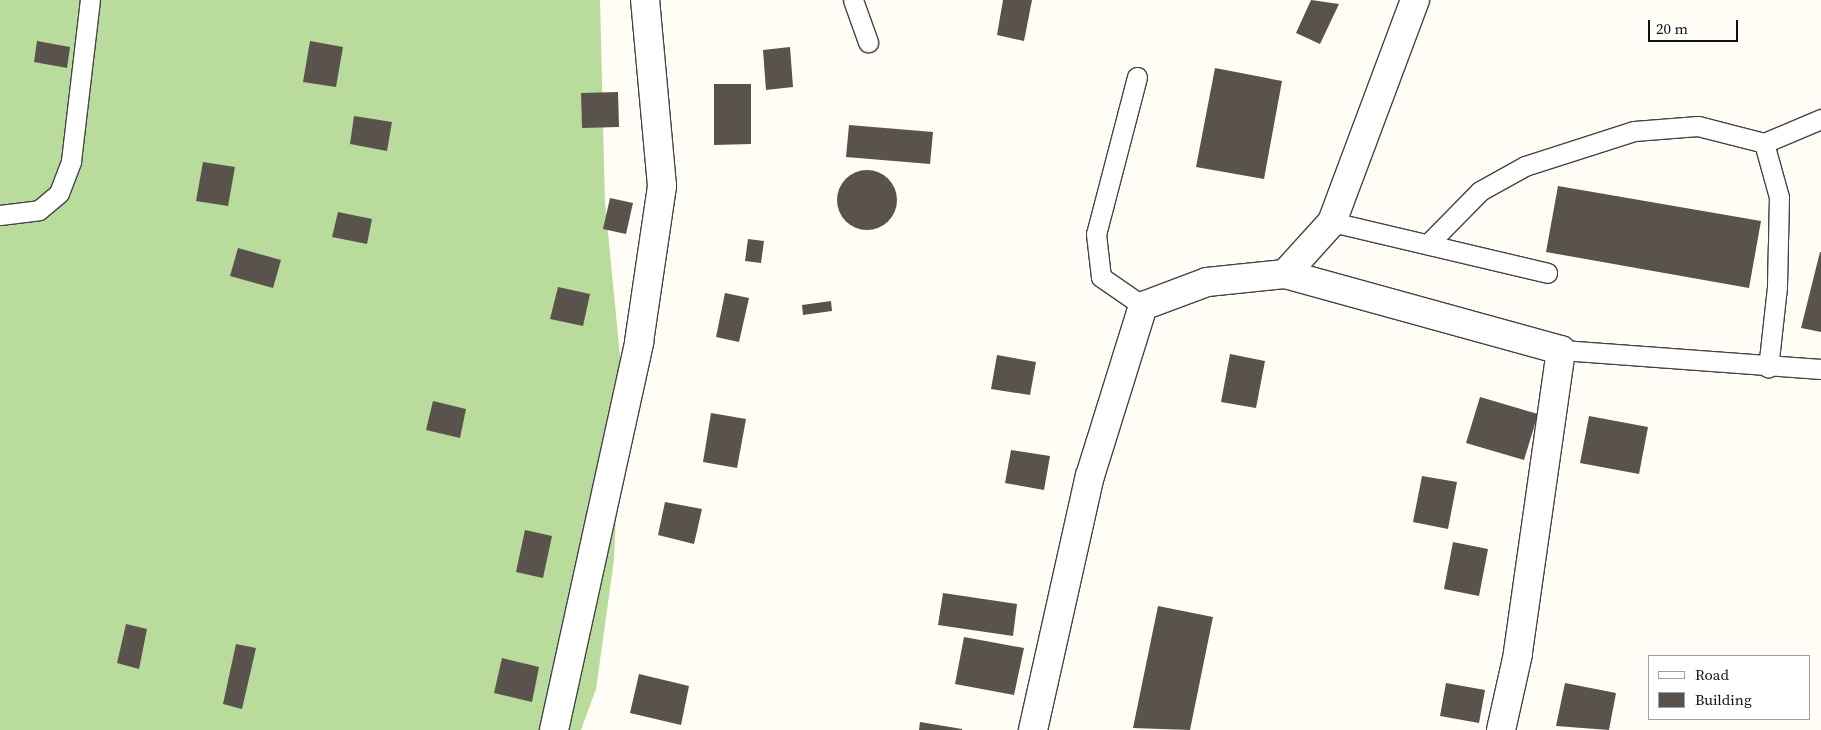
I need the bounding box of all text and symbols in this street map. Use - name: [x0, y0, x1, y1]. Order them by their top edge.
- scale bar: [1651, 10, 1741, 42]
- text: 20 m: [1656, 18, 1688, 39]
- legend: [1648, 655, 1811, 720]
- text: Road: [1695, 664, 1729, 685]
- text: Building: [1695, 689, 1752, 710]

